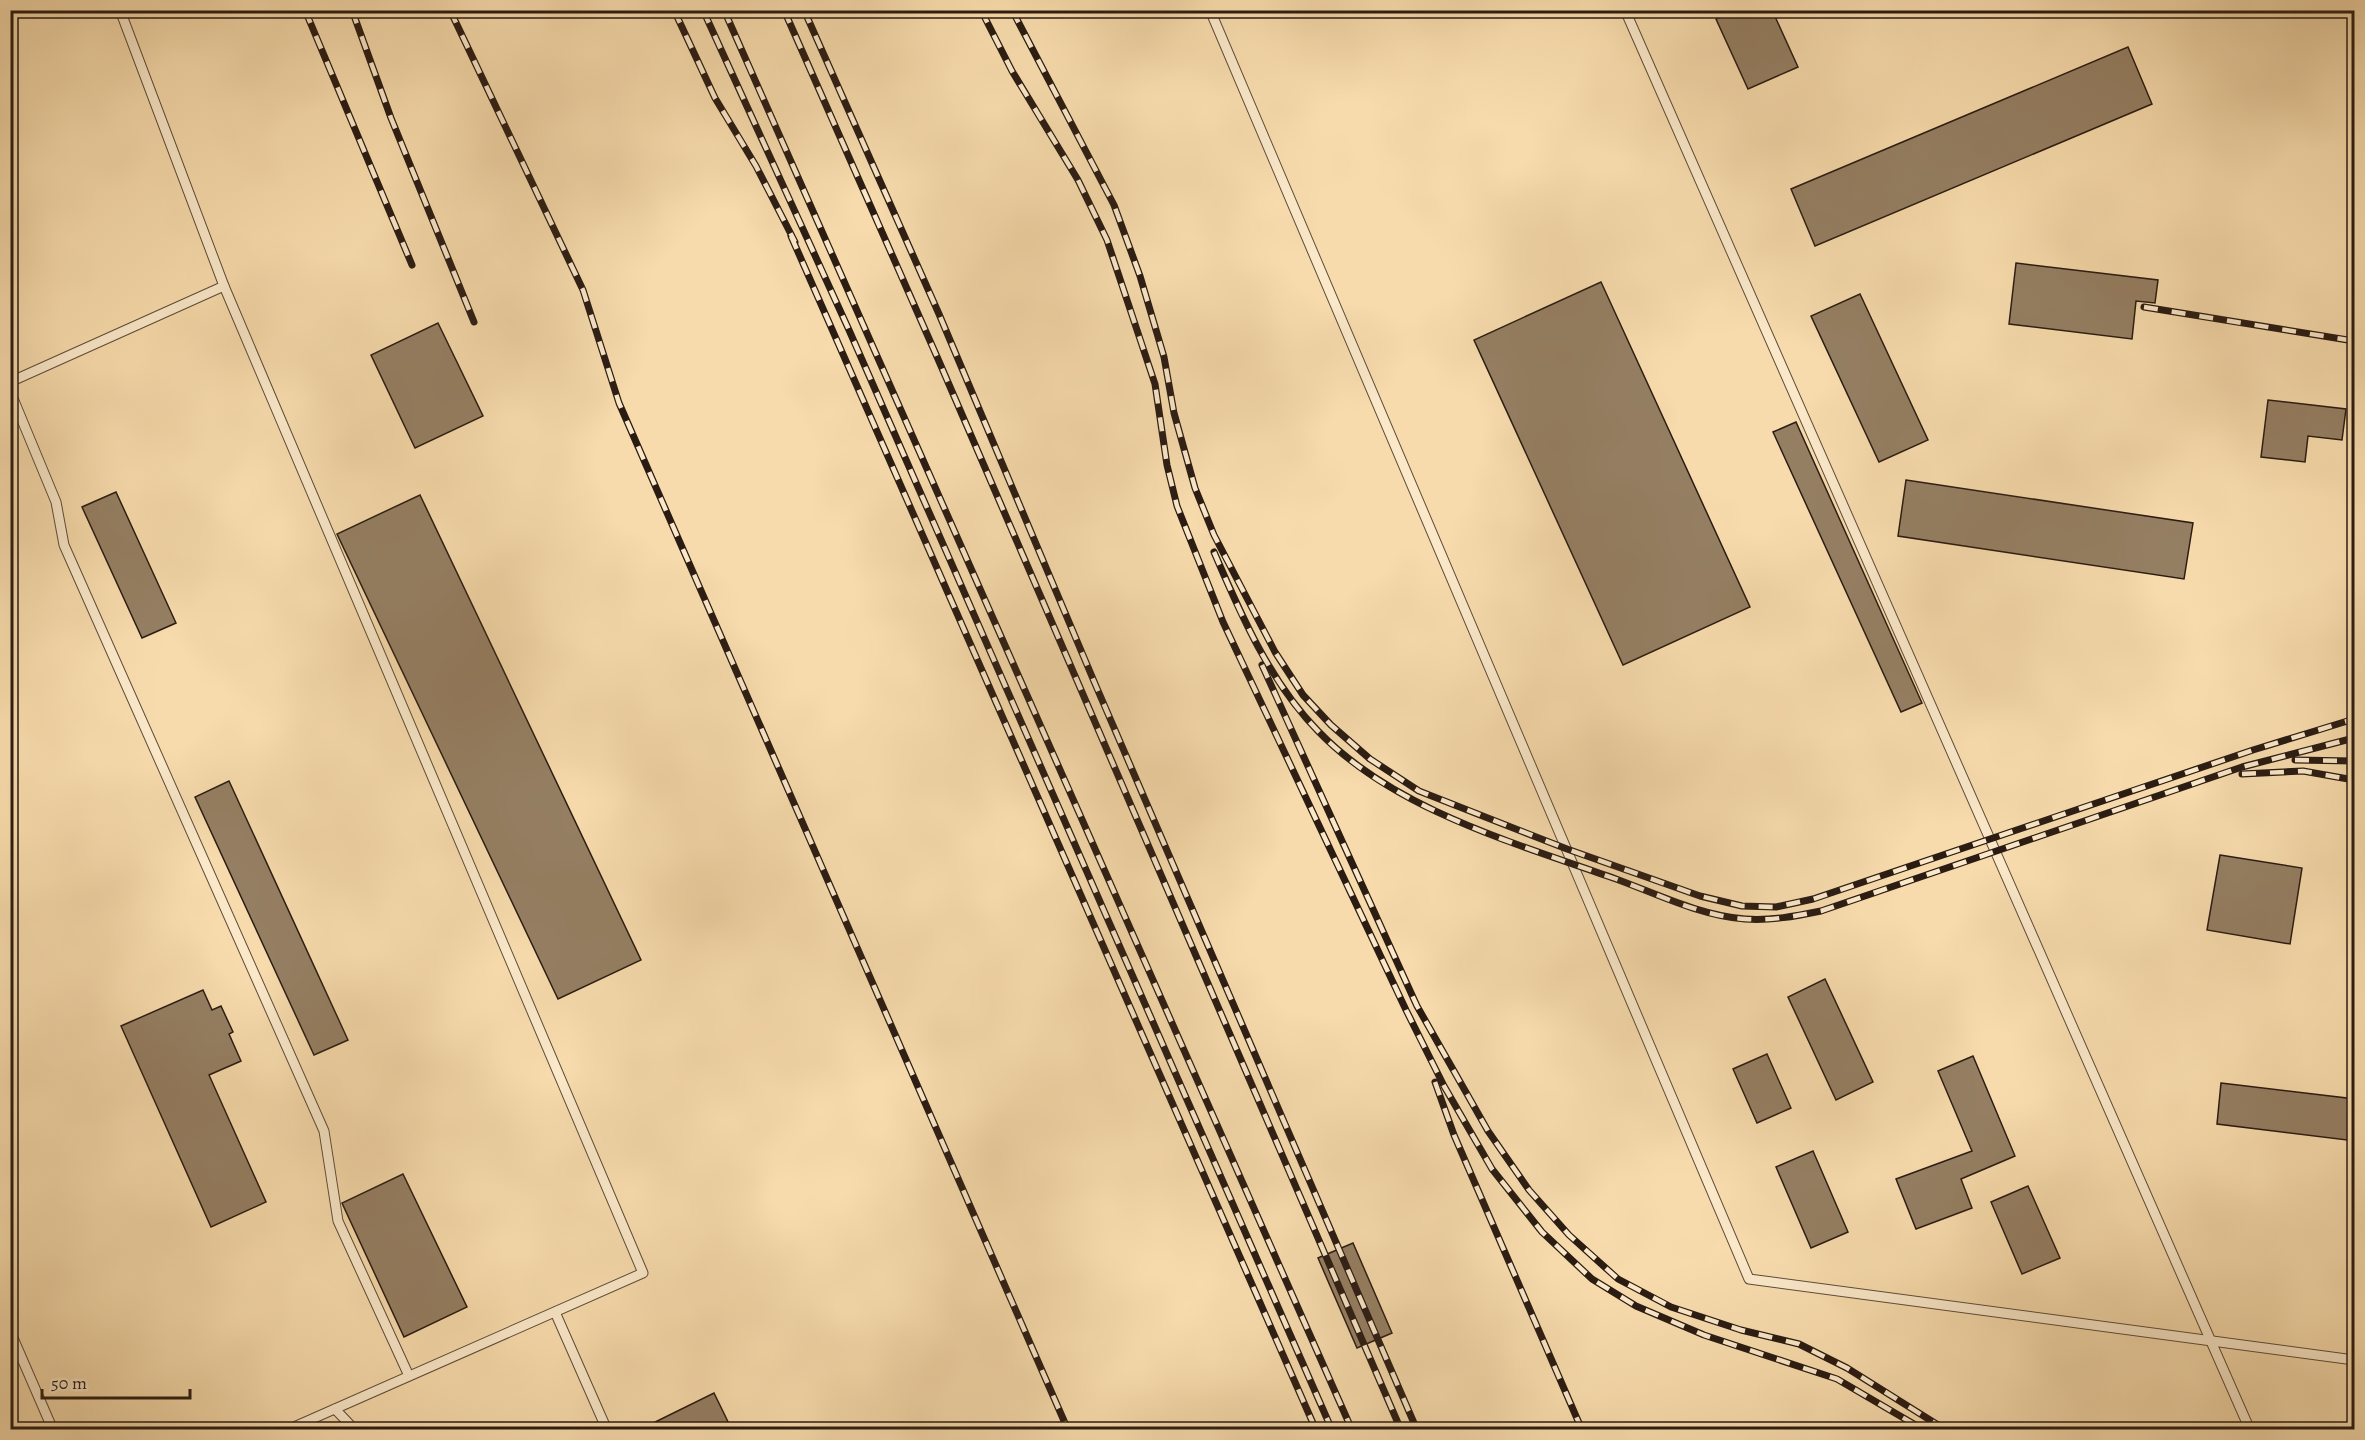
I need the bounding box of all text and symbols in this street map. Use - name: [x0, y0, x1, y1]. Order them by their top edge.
- scale bar: [42, 1362, 190, 1400]
- text: 50 m: [51, 1371, 87, 1395]

